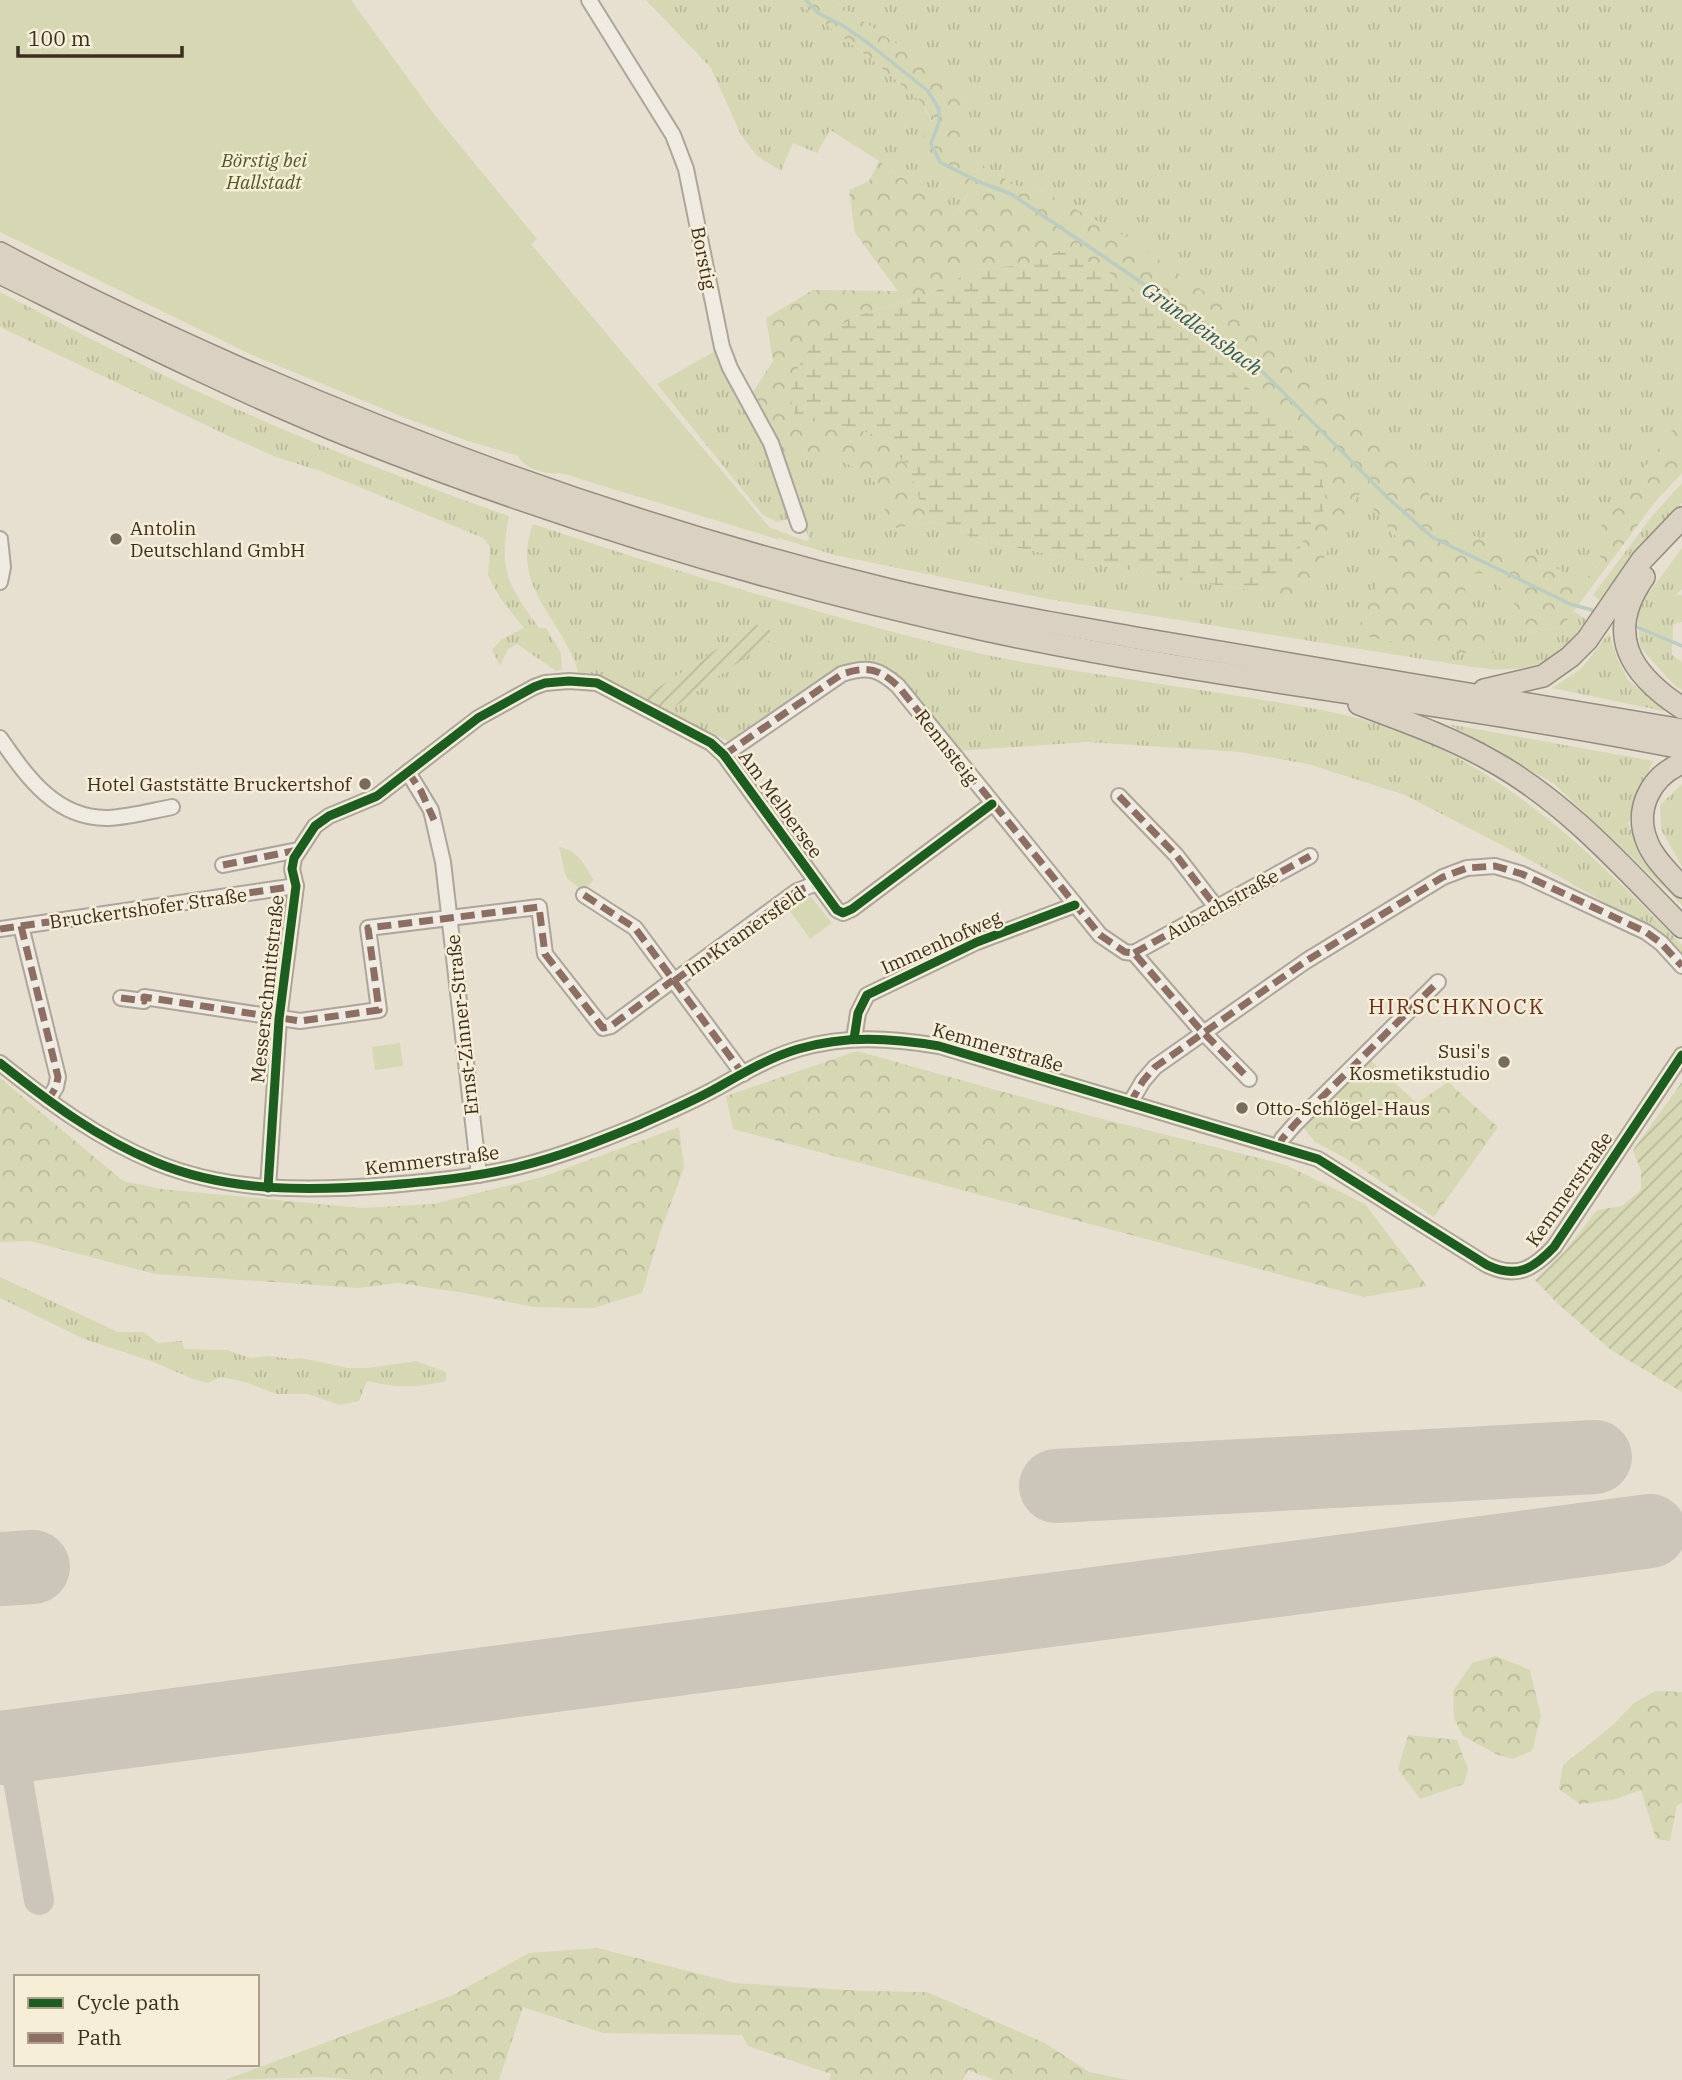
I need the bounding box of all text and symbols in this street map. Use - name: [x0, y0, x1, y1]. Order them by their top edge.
- scale bar: [18, 14, 182, 58]
- text: 100 m: [28, 24, 91, 52]
- park label: Börstig bei Hallstadt: [220, 148, 307, 194]
- street label: Borstig: [686, 224, 722, 292]
- water label: Gründleinsbach: [1137, 275, 1269, 382]
- place label: Antolin Deutschland GmbH: [130, 516, 305, 562]
- marker: Antolin Deutschland GmbH: [108, 531, 124, 547]
- street label: Rennsteig: [910, 704, 984, 790]
- street label: Am Melbersee: [734, 745, 828, 863]
- place label: Hotel Gaststätte Bruckertshof: [87, 772, 352, 796]
- marker: Hotel Gaststätte Bruckertshof: [357, 776, 373, 792]
- street label: Aubachstraße: [1162, 863, 1282, 945]
- street label: Im Kramersfeld: [680, 881, 810, 981]
- street label: Bruckertshofer Straße: [48, 882, 248, 934]
- street label: Messerschmittstraße: [245, 894, 289, 1084]
- street label: Immenhofweg: [877, 904, 1006, 979]
- street label: Ernst-Zinner-Straße: [441, 933, 483, 1117]
- district label: HIRSCHKNOCK: [1368, 992, 1546, 1020]
- street label: Kemmerstraße: [930, 1017, 1066, 1077]
- place label: Susi's Kosmetikstudio: [1349, 1039, 1490, 1085]
- marker: Susi's Kosmetikstudio: [1496, 1054, 1512, 1070]
- place label: Otto-Schlögel-Haus: [1256, 1096, 1430, 1120]
- marker: Otto-Schlögel-Haus: [1234, 1100, 1250, 1116]
- street label: Kemmerstraße: [1520, 1127, 1618, 1251]
- street label: Kemmerstraße: [364, 1140, 500, 1180]
- legend: [14, 1975, 259, 2066]
- text: Cycle path: [77, 1988, 180, 2016]
- text: Path: [77, 2023, 122, 2051]

